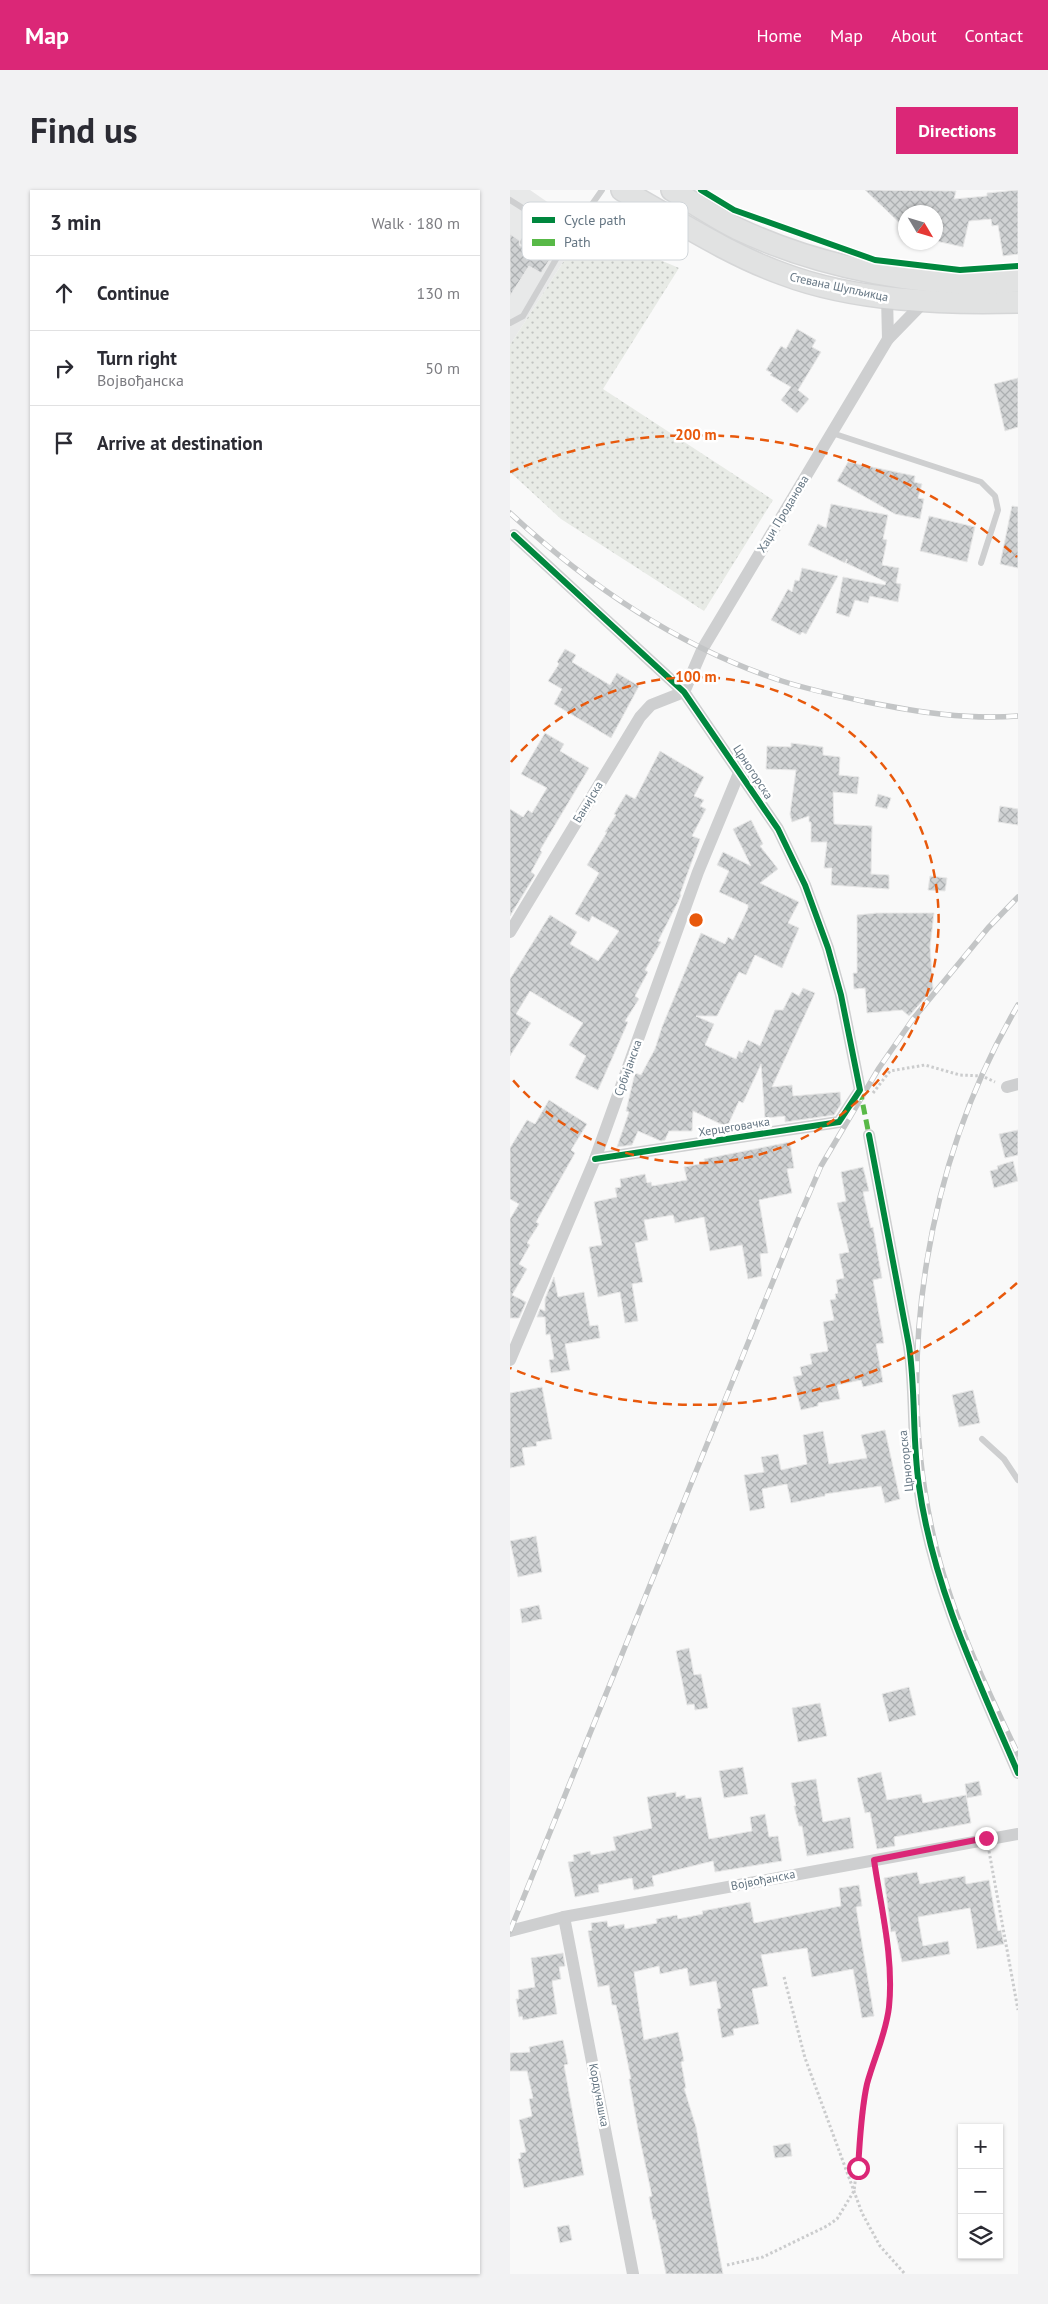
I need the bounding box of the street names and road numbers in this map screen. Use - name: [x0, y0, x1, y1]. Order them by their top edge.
- street label: Стевана Шупљикца: [788, 269, 890, 304]
- street label: Хаџи Проданова: [754, 472, 812, 555]
- street label: Црногорска: [730, 742, 777, 802]
- street label: Банијска: [569, 778, 606, 825]
- street label: Србијанска: [610, 1037, 645, 1098]
- street label: Херцеговачка: [697, 1113, 771, 1140]
- street label: Црногорска: [895, 1429, 916, 1493]
- street label: Војвођанска: [729, 1866, 796, 1893]
- street label: Кордунашка: [586, 2062, 613, 2128]

